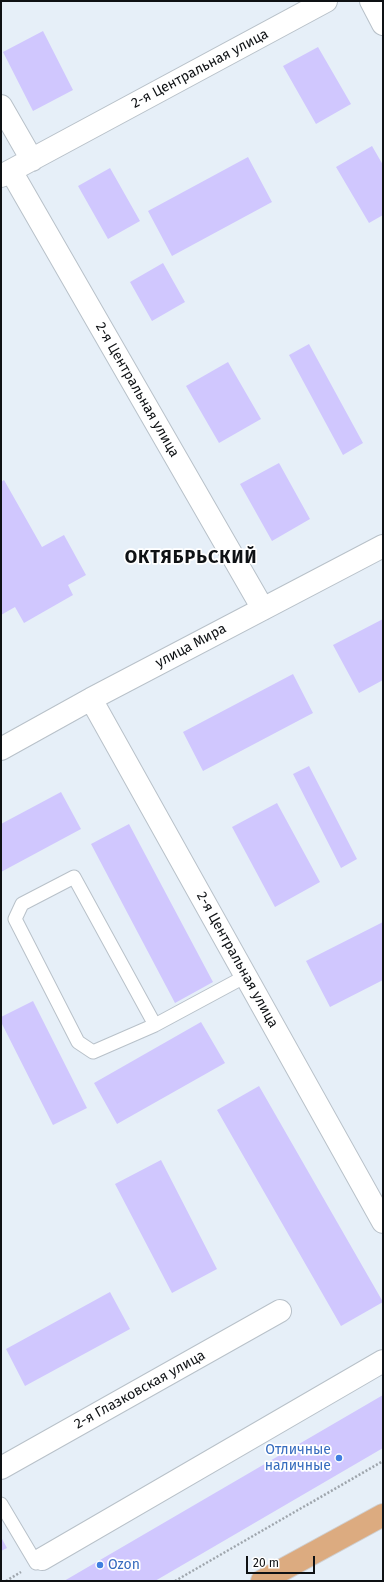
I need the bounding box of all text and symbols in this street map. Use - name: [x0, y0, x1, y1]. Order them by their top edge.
- street label: 2-я Центральная улица: [129, 26, 271, 112]
- street label: 2-я Центральная улица: [92, 320, 182, 460]
- district label: ОКТЯБРЬСКИЙ: [125, 547, 257, 569]
- street label: улица Мира: [153, 620, 229, 672]
- street label: 2-я Центральная улица: [193, 889, 281, 1031]
- street label: 2-я Глазковская улица: [72, 1347, 208, 1433]
- place label: Отличные наличные: [265, 1442, 331, 1474]
- marker: Отличные наличные: [334, 1453, 344, 1463]
- scale bar: [248, 1548, 317, 1574]
- text: 20 m: [253, 1556, 279, 1570]
- place label: Ozon: [108, 1557, 140, 1573]
- marker: Ozon: [95, 1560, 105, 1570]

